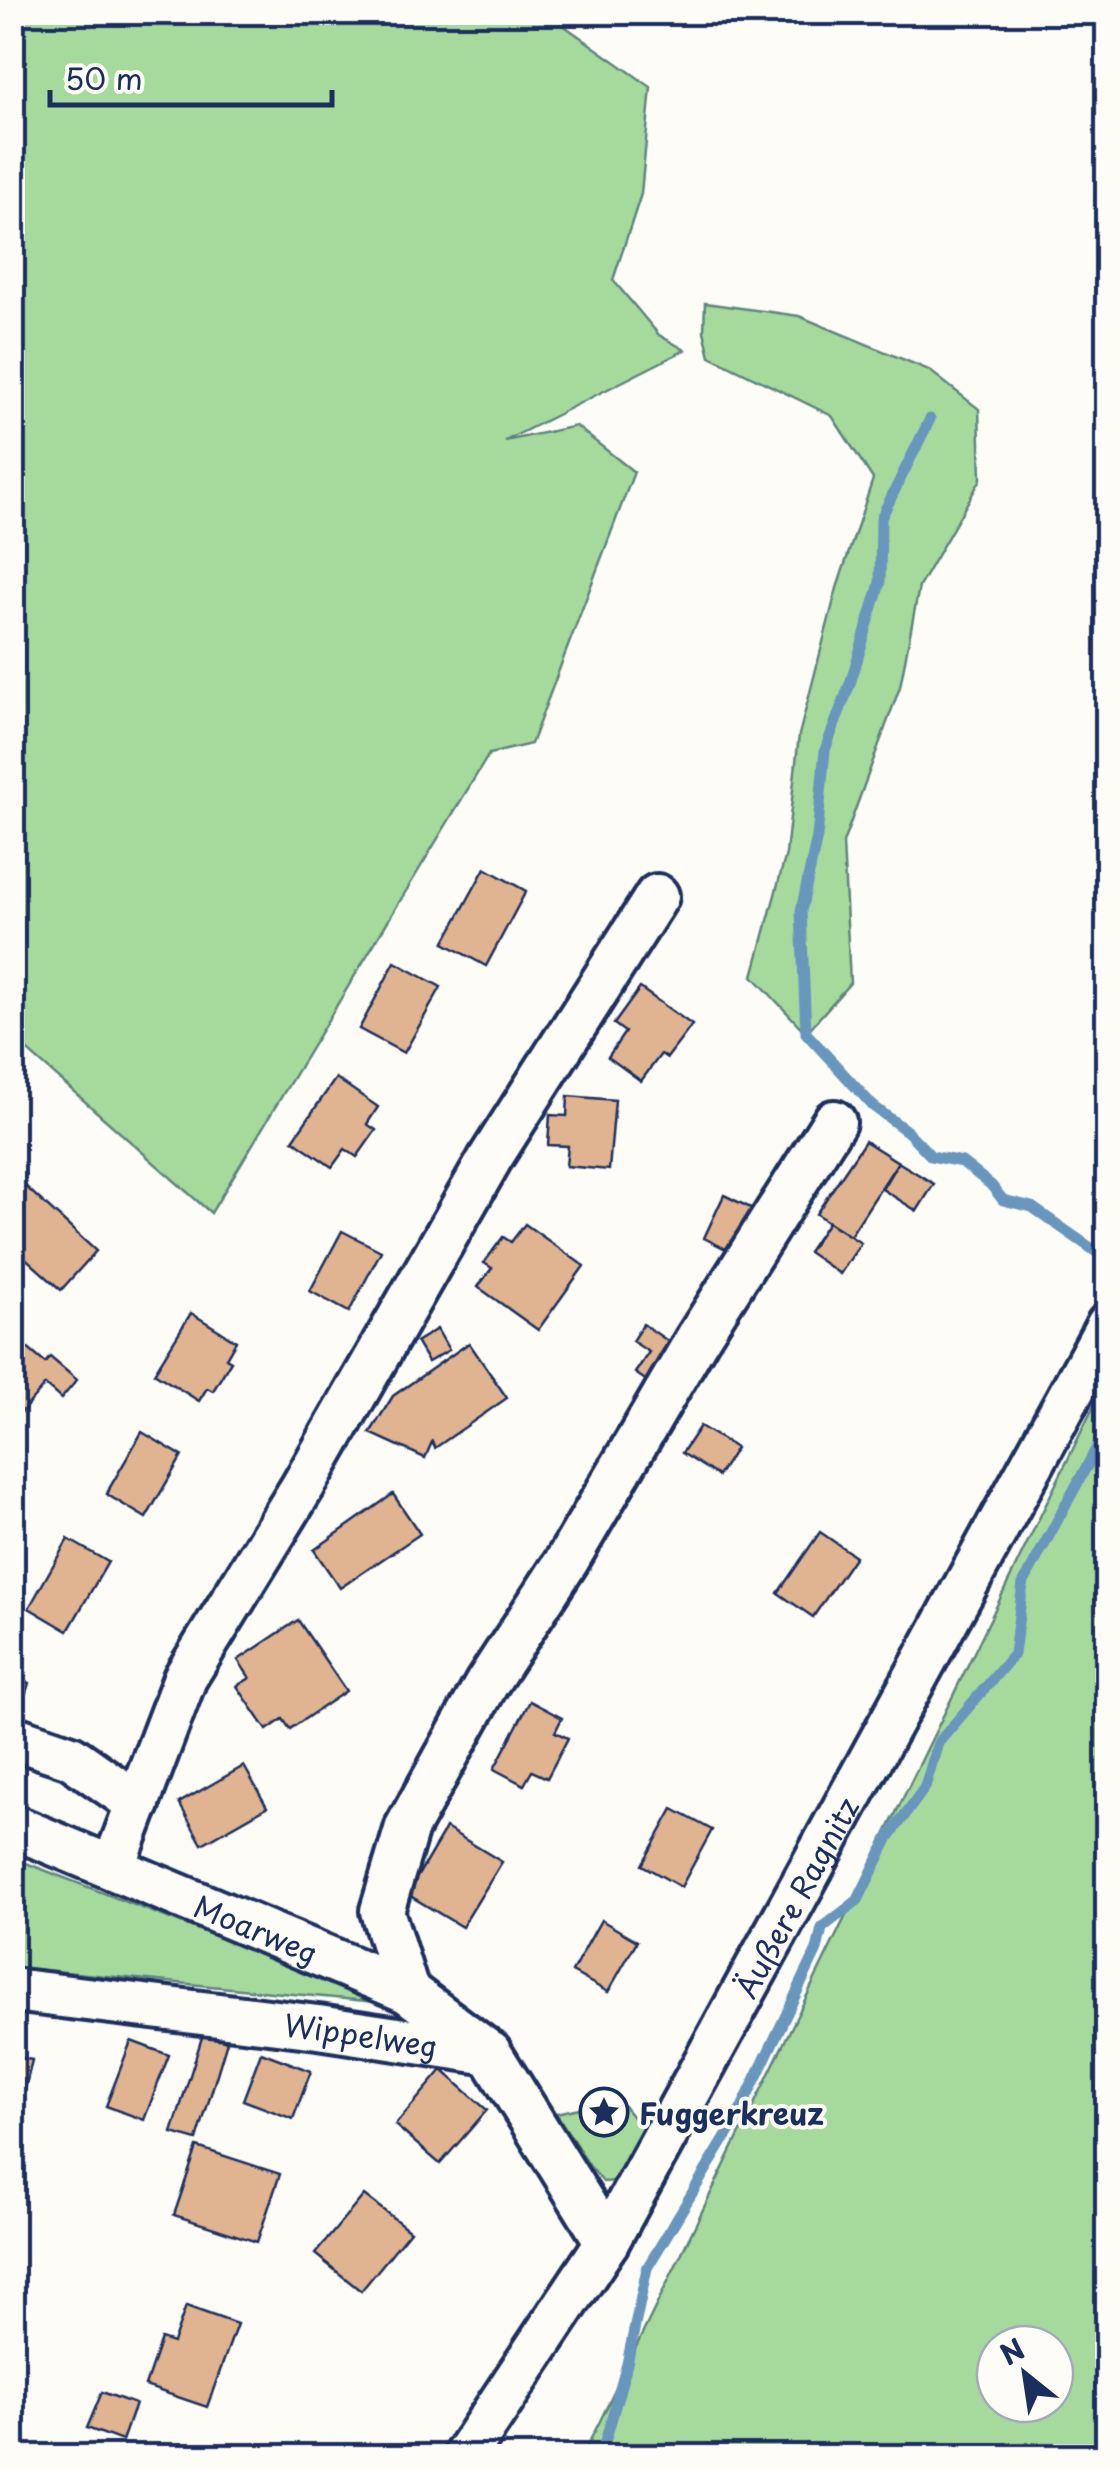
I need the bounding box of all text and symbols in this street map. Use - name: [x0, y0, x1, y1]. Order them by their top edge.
- scale bar: [50, 45, 332, 107]
- text: 50 m: [65, 55, 143, 100]
- street label: Äußere Ragnitz: [722, 1789, 869, 2005]
- street label: Moarweg: [188, 1882, 326, 1974]
- street label: Wippelweg: [282, 2001, 441, 2067]
- place icon: Fuggerkreuz: [578, 2086, 630, 2138]
- place label: Fuggerkreuz: [639, 2090, 824, 2135]
- north arrow: [975, 2324, 1075, 2424]
- text: N: [991, 2327, 1032, 2375]

